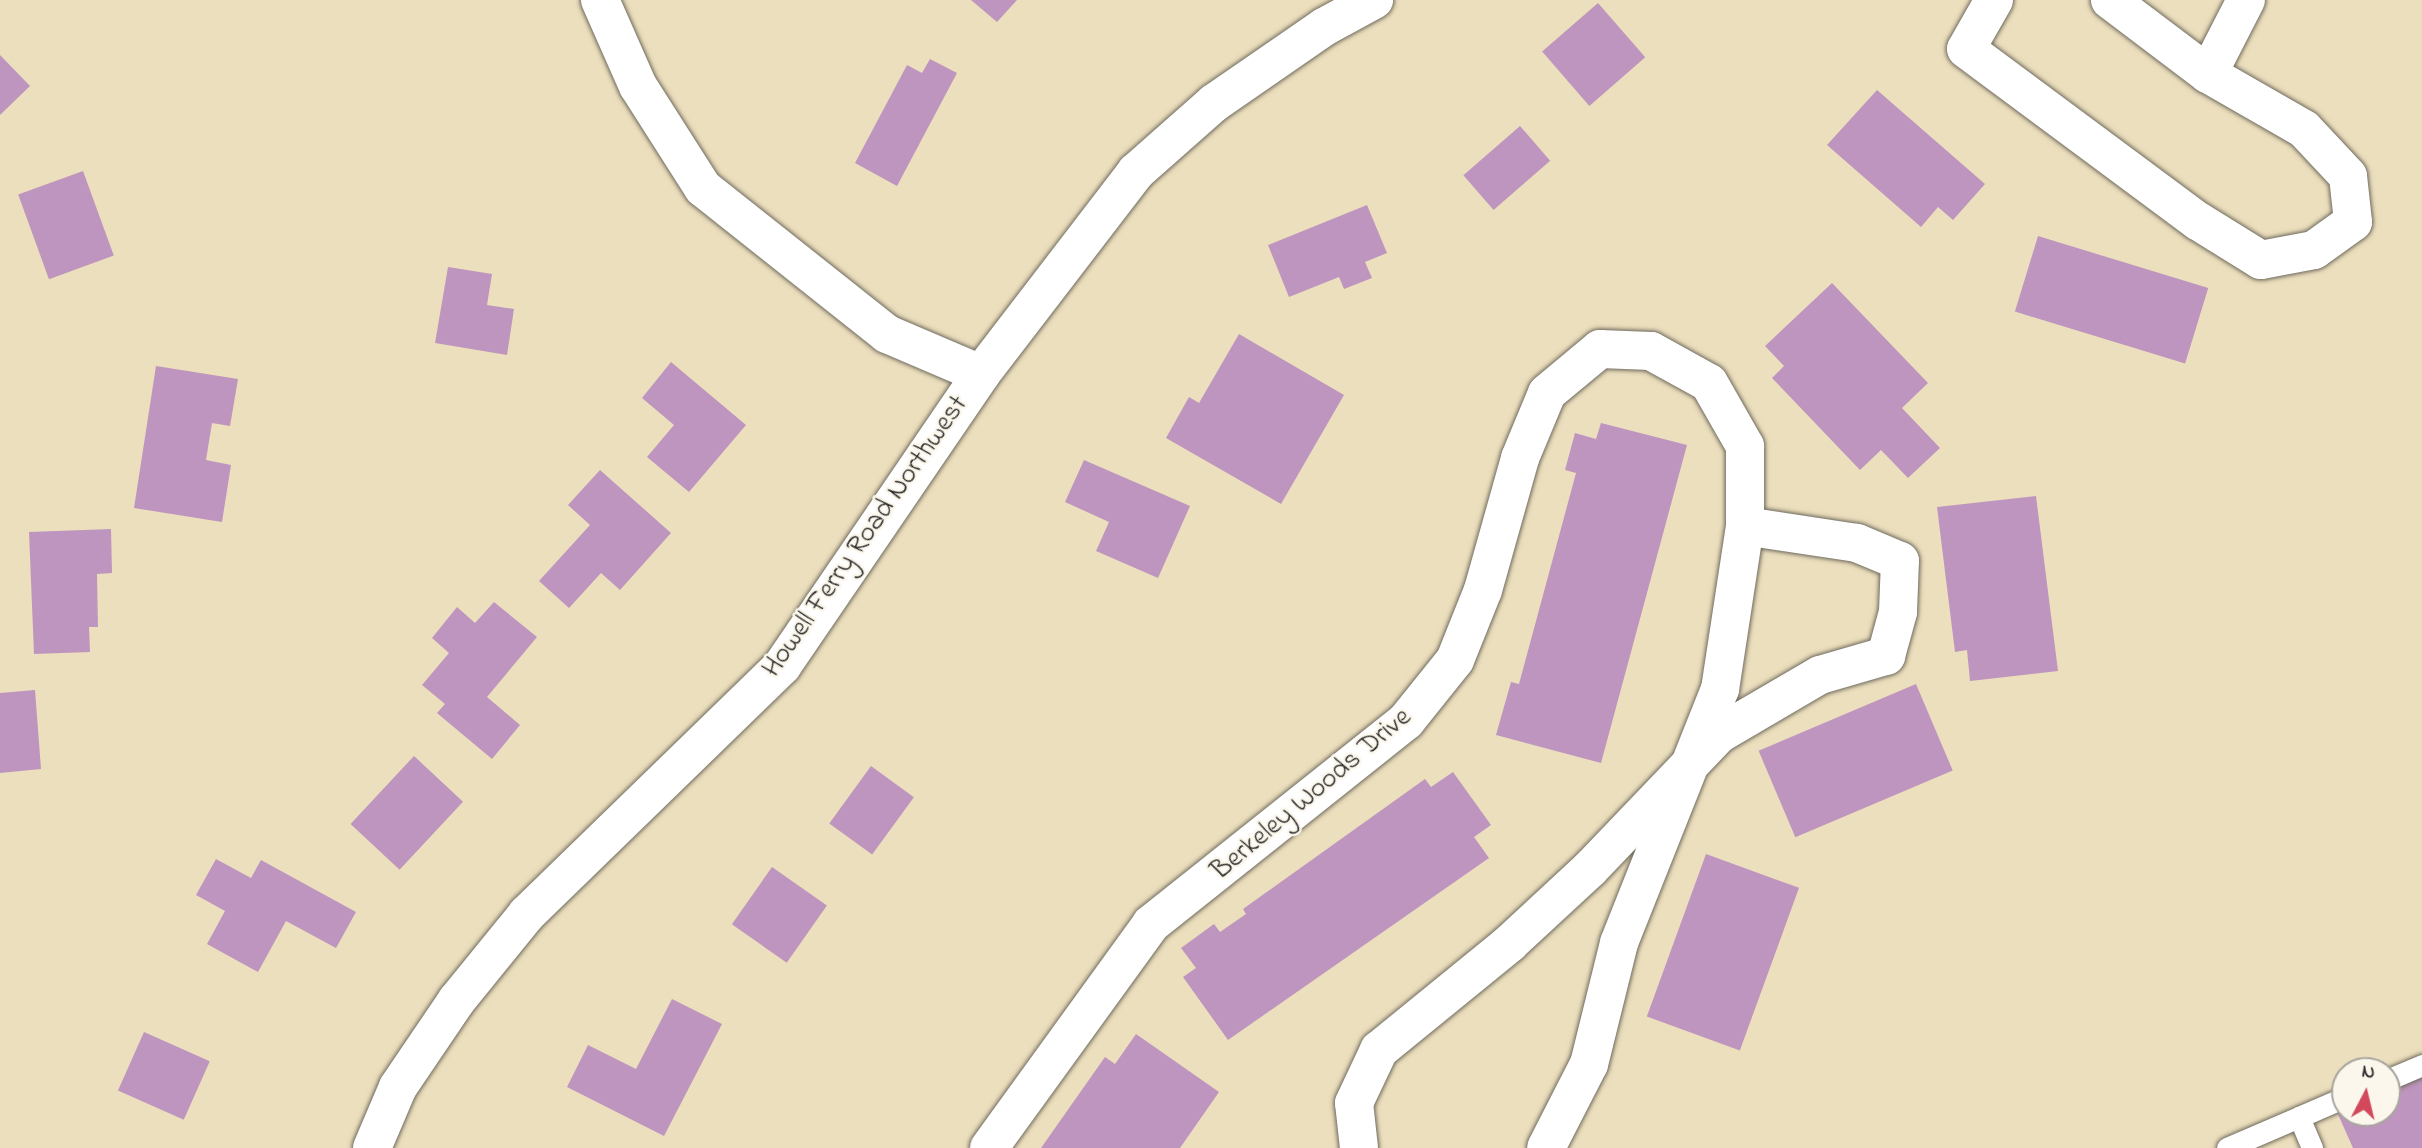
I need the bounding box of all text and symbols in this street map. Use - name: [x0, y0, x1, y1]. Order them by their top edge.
- street label: Howell Ferry Road Northwest: [756, 390, 976, 684]
- street label: Berkeley Woods Drive: [1205, 701, 1419, 889]
- north arrow: [2331, 1057, 2401, 1127]
- text: N: [2360, 1058, 2376, 1087]

